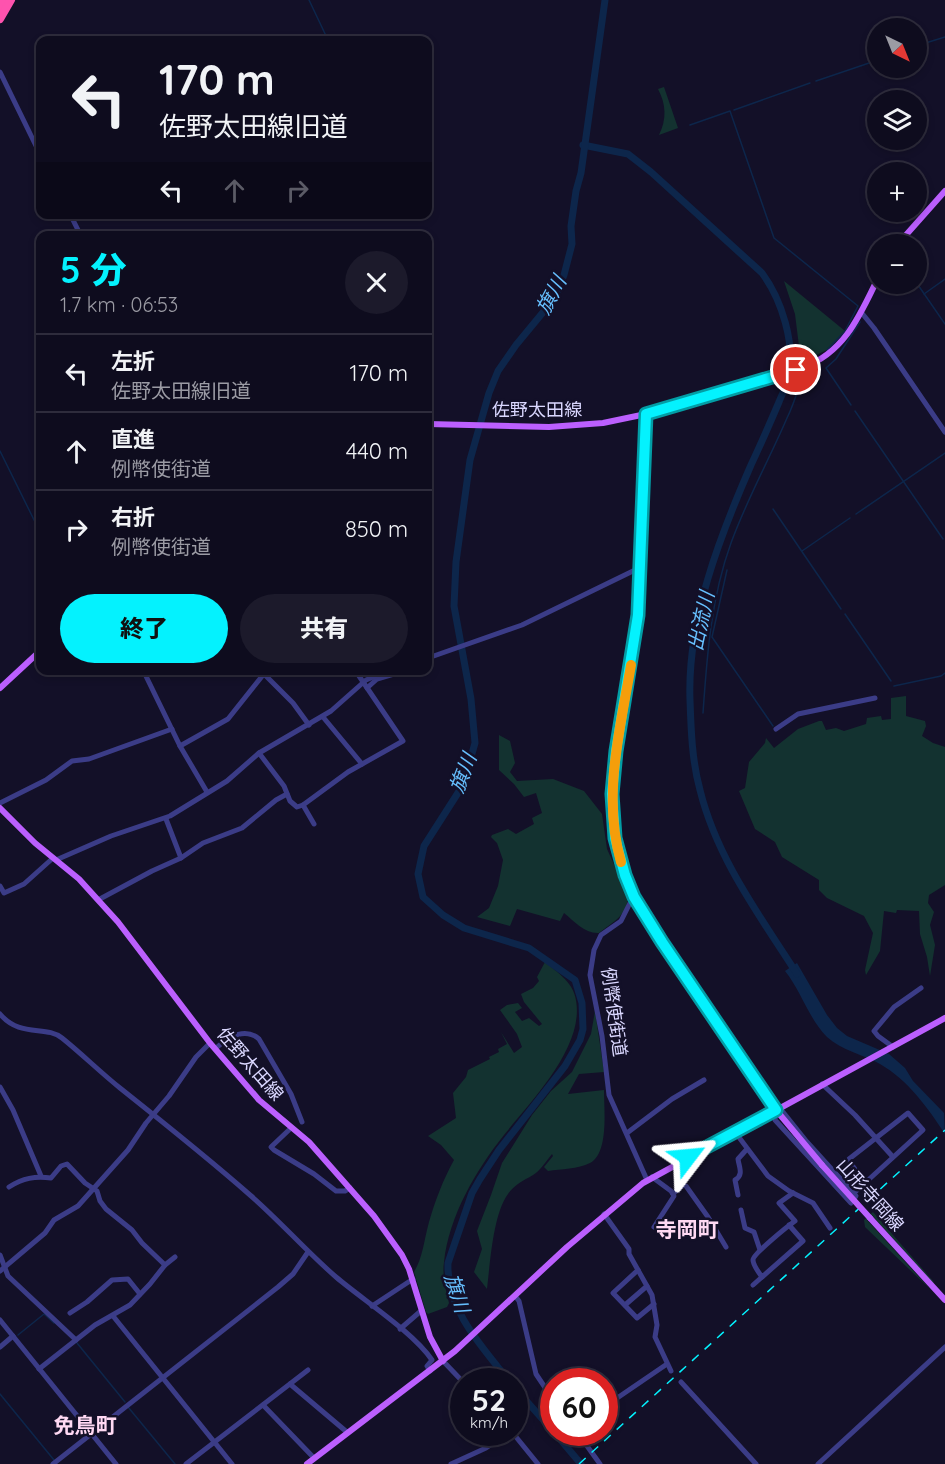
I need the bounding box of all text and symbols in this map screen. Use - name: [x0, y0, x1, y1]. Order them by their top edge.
- north arrow: [867, 18, 927, 78]
- map controls: [867, 18, 927, 294]
- text: 170 m: [159, 53, 275, 106]
- icon: left: [60, 60, 138, 138]
- button: layers: [867, 90, 927, 150]
- text: 佐野太田線旧道: [159, 109, 348, 143]
- button: +: [867, 162, 927, 222]
- icon: left: [155, 174, 188, 207]
- icon: ahead: [218, 174, 251, 207]
- icon: right: [281, 174, 314, 207]
- button: −: [867, 234, 927, 294]
- text: 5 分: [60, 247, 127, 292]
- button: close: [345, 251, 408, 314]
- water label: 旗川: [530, 269, 572, 318]
- text: 1.7 km · 06:53: [60, 292, 178, 317]
- pin: [770, 344, 821, 395]
- text: 左折: [111, 347, 155, 375]
- icon: arrive: [779, 353, 812, 386]
- icon: left: [60, 357, 93, 390]
- text: 170 m: [349, 359, 408, 387]
- text: 佐野太田線旧道: [111, 378, 251, 403]
- street label: 佐野太田線: [492, 398, 582, 421]
- text: 直進: [111, 425, 155, 453]
- icon: ahead: [60, 435, 93, 468]
- text: 440 m: [346, 437, 408, 465]
- text: 例幣使街道: [111, 456, 211, 481]
- text: 右折: [111, 503, 155, 531]
- icon: right: [60, 513, 93, 546]
- text: 850 m: [345, 515, 408, 543]
- text: 例幣使街道: [111, 534, 211, 559]
- water label: 出流川: [682, 587, 719, 653]
- button: 終了: [60, 594, 228, 663]
- button: 共有: [240, 594, 408, 663]
- water label: 旗川: [444, 748, 482, 796]
- street label: 例幣使街道: [597, 966, 632, 1058]
- street label: 佐野太田線: [212, 1022, 289, 1105]
- position arrow: [656, 1125, 720, 1189]
- street label: 山形寺岡線: [832, 1154, 909, 1236]
- district label: 寺岡町: [656, 1216, 719, 1242]
- water label: 旗川: [439, 1270, 476, 1318]
- speed limit sign: 60: [540, 1368, 618, 1446]
- text: 52: [472, 1381, 506, 1419]
- district label: 免鳥町: [54, 1412, 117, 1438]
- text: km/h: [470, 1413, 508, 1432]

